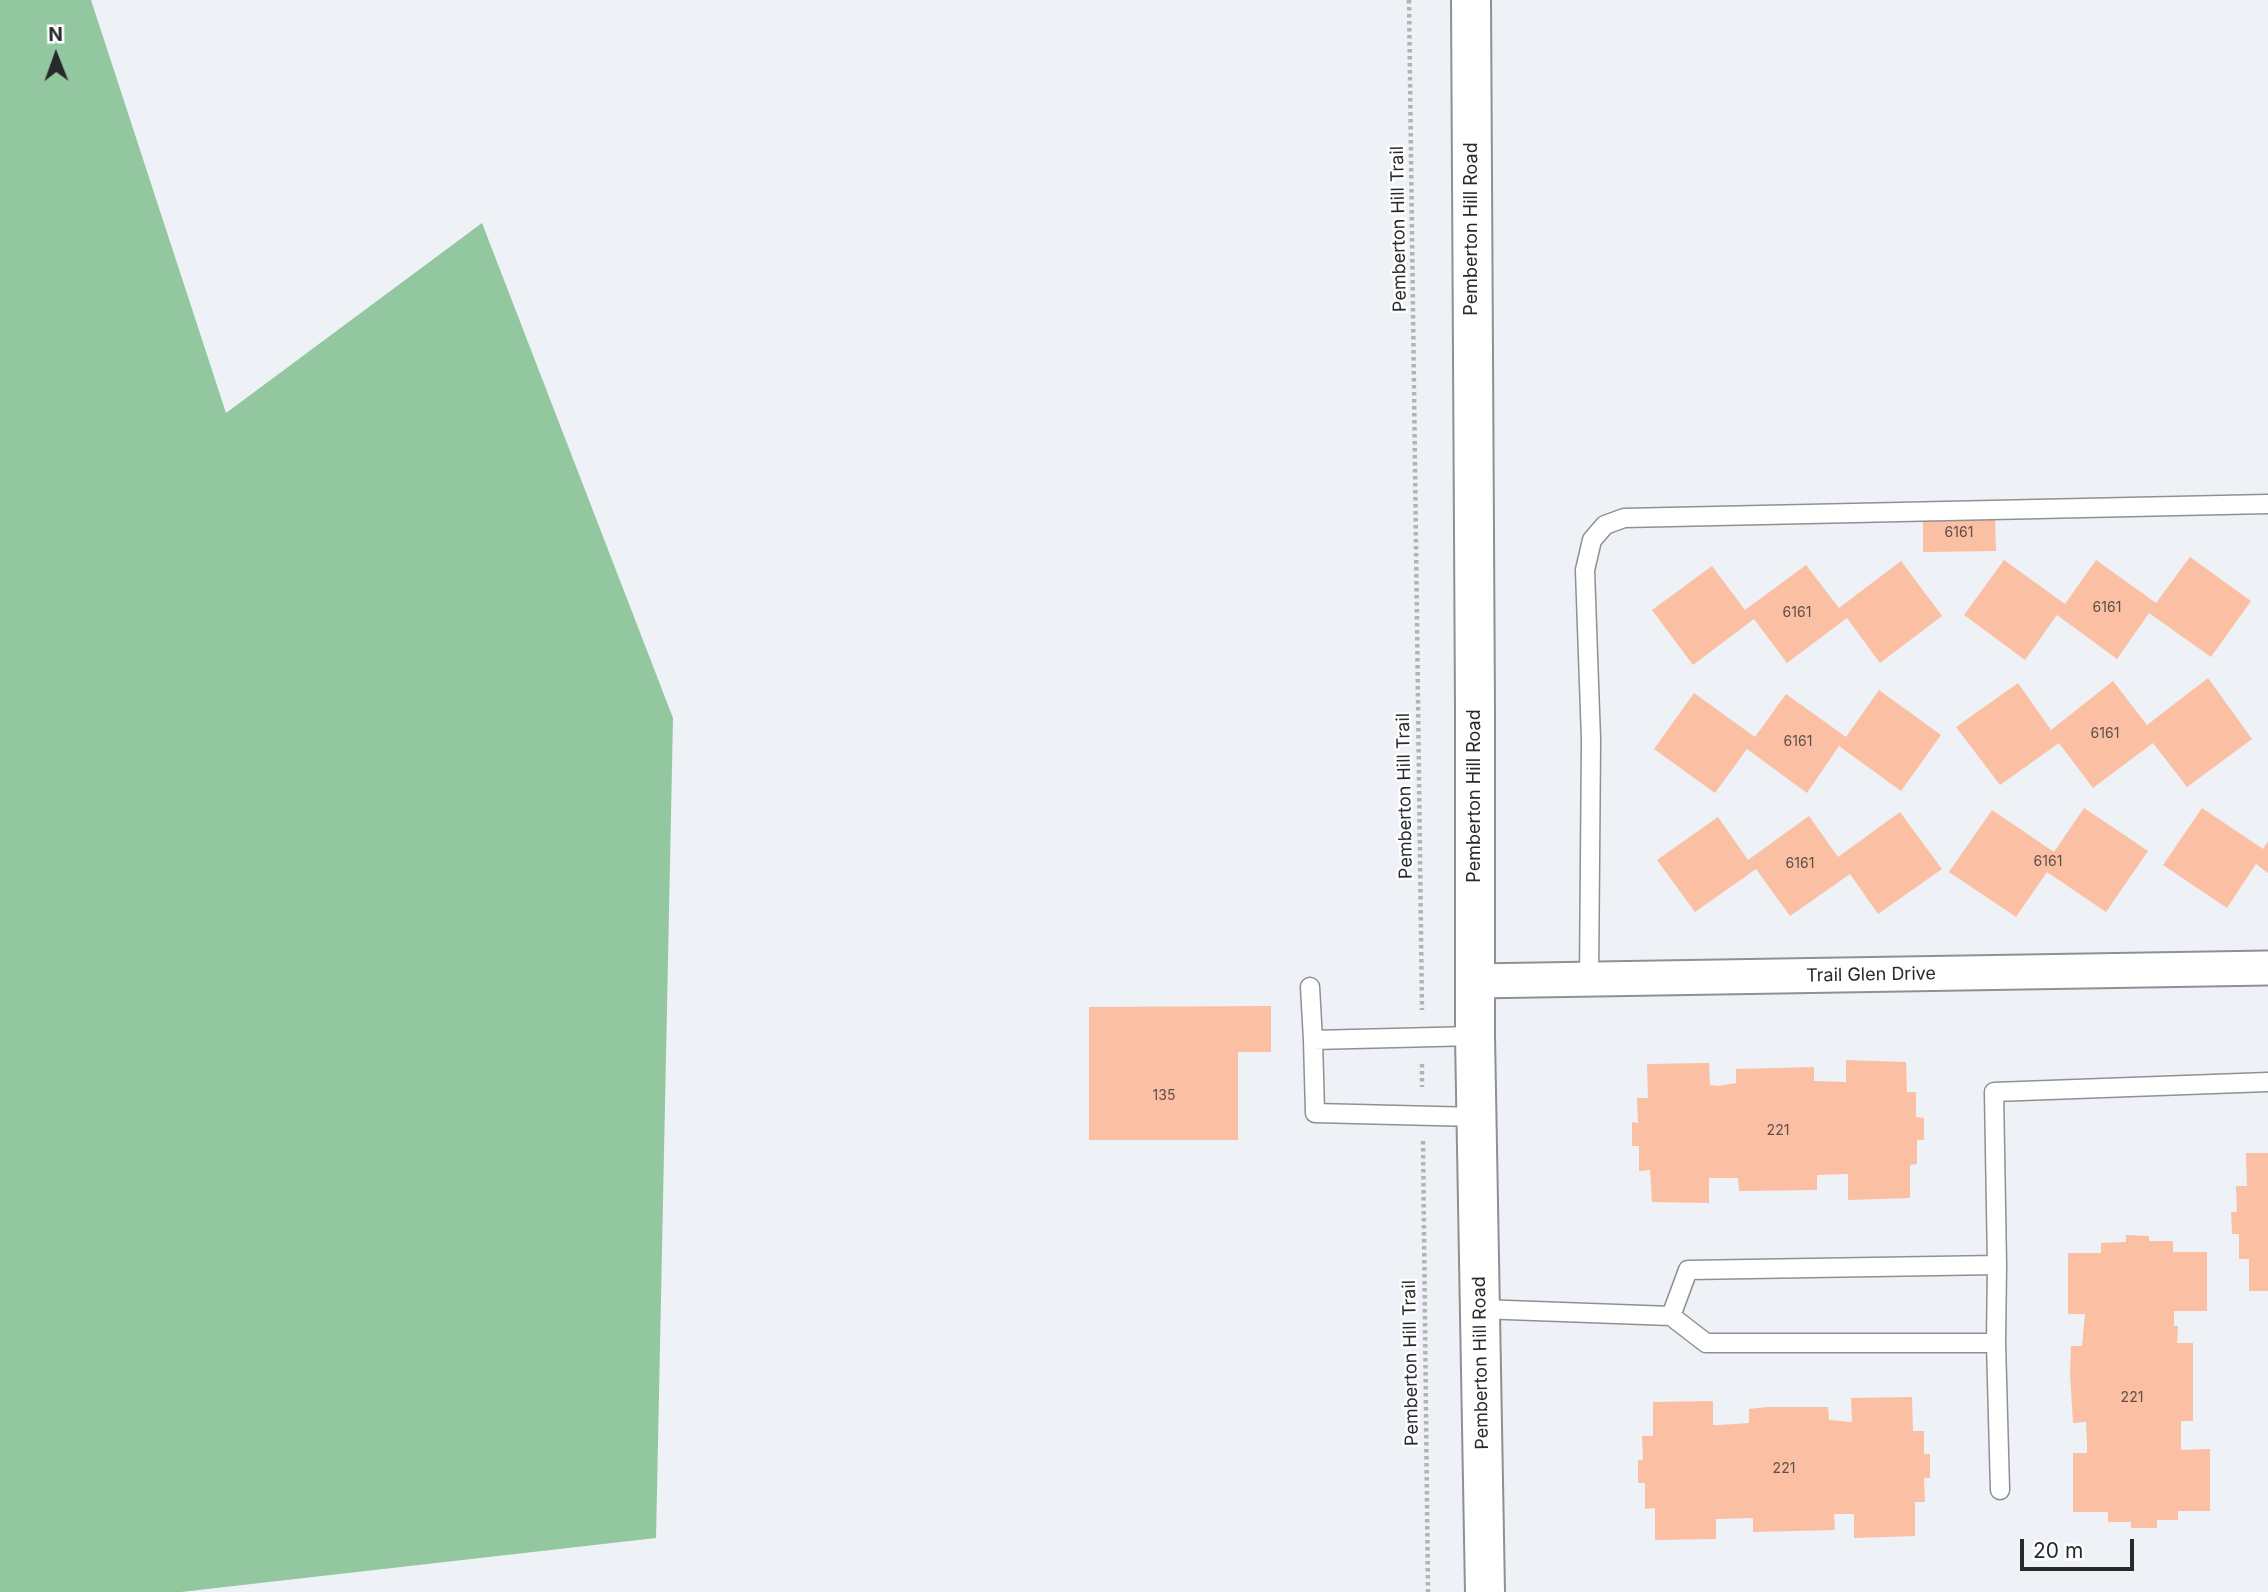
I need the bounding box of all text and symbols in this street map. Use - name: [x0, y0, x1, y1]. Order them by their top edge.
- north arrow: [21, 21, 91, 91]
- text: N: [48, 23, 63, 46]
- street label: Pemberton Hill Road: [1461, 142, 1483, 316]
- street label: Pemberton Hill Trail: [1387, 146, 1411, 312]
- house number: 6161: [1945, 525, 1973, 541]
- house number: 6161: [2093, 600, 2121, 616]
- house number: 6161: [1783, 605, 1811, 621]
- street label: Pemberton Hill Road: [1464, 709, 1486, 883]
- street label: Pemberton Hill Trail: [1393, 713, 1417, 879]
- house number: 6161: [2091, 726, 2119, 742]
- house number: 6161: [1784, 734, 1812, 750]
- house number: 6161: [2034, 854, 2062, 870]
- house number: 6161: [1786, 856, 1814, 872]
- street label: Trail Glen Drive: [1806, 963, 1936, 987]
- house number: 135: [1153, 1088, 1175, 1104]
- house number: 221: [1767, 1123, 1789, 1139]
- street label: Pemberton Hill Road: [1469, 1276, 1493, 1450]
- street label: Pemberton Hill Trail: [1399, 1280, 1423, 1446]
- house number: 221: [2121, 1390, 2143, 1406]
- house number: 221: [1773, 1461, 1795, 1477]
- scale bar: [2023, 1526, 2137, 1570]
- text: 20 m: [2033, 1538, 2083, 1563]

